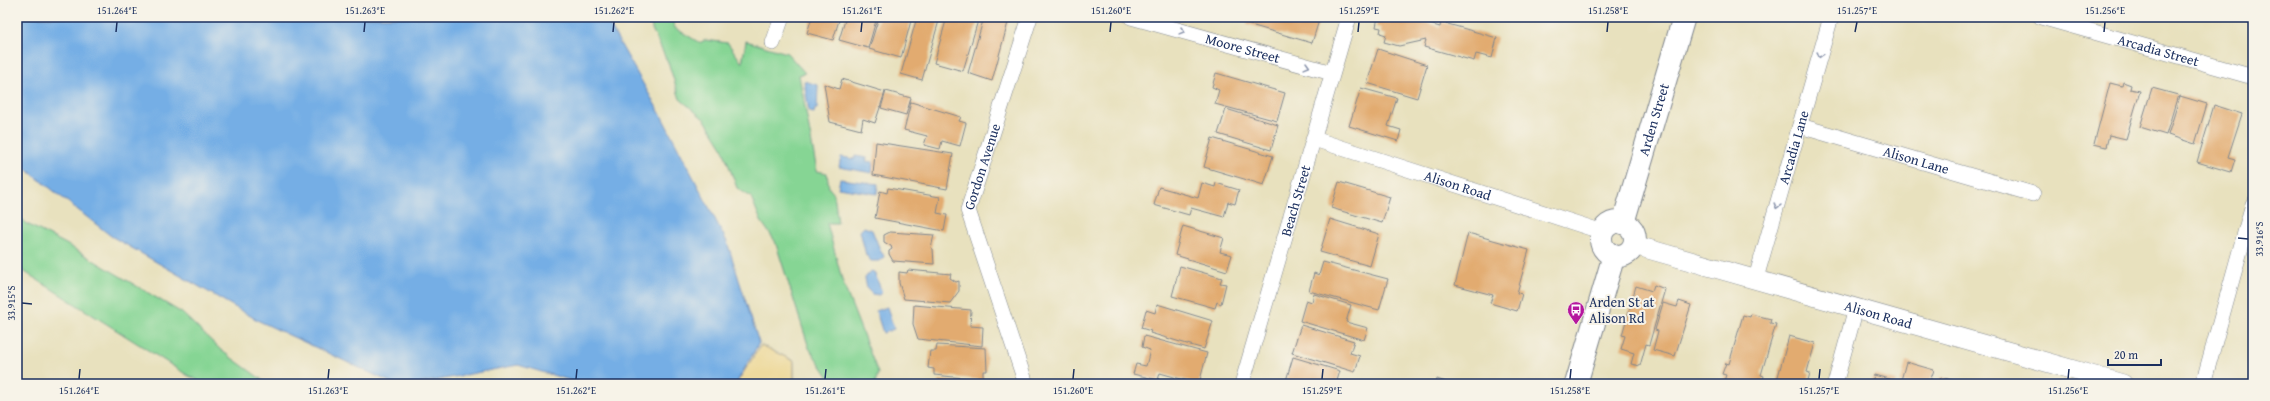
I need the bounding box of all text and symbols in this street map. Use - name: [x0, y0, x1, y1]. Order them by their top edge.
- text: 151.264°E: [97, 3, 137, 18]
- text: 151.263°E: [345, 3, 385, 18]
- text: 151.262°E: [594, 3, 634, 18]
- text: 151.261°E: [842, 3, 882, 18]
- text: 151.260°E: [1091, 3, 1131, 18]
- text: 151.259°E: [1339, 3, 1379, 18]
- text: 151.258°E: [1588, 3, 1628, 18]
- text: 151.257°E: [1837, 3, 1877, 18]
- text: 151.256°E: [2085, 3, 2125, 18]
- one-way arrow: [1178, 26, 1185, 35]
- street label: Moore Street: [1203, 28, 1282, 68]
- street label: Arcadia Street: [2115, 29, 2201, 71]
- one-way arrow: [1816, 51, 1825, 58]
- one-way arrow: [1303, 61, 1310, 70]
- street label: Arden Street: [1633, 81, 1674, 158]
- street label: Arcadia Lane: [1773, 108, 1814, 187]
- street label: Gordon Avenue: [959, 120, 1005, 212]
- street label: Alison Lane: [1881, 141, 1952, 179]
- street label: Beach Street: [1276, 162, 1315, 239]
- street label: Alison Road: [1422, 165, 1494, 206]
- one-way arrow: [1773, 203, 1782, 210]
- text: 33.916°S: [2252, 221, 2267, 256]
- text: 33.915°S: [4, 285, 19, 320]
- place label: Arden St at Alison Rd: [1589, 292, 1655, 328]
- street label: Alison Road: [1842, 295, 1915, 334]
- bus stop icon: Arden St at Alison Rd: [1566, 300, 1586, 325]
- scale bar: [2108, 341, 2161, 367]
- text: 20 m: [2114, 346, 2138, 363]
- text: 151.264°E: [59, 383, 99, 398]
- text: 151.263°E: [308, 383, 348, 398]
- text: 151.262°E: [556, 383, 596, 398]
- text: 151.261°E: [805, 383, 845, 398]
- text: 151.260°E: [1053, 383, 1093, 398]
- text: 151.259°E: [1302, 383, 1342, 398]
- text: 151.258°E: [1550, 383, 1590, 398]
- text: 151.257°E: [1799, 383, 1839, 398]
- text: 151.256°E: [2048, 383, 2088, 398]

